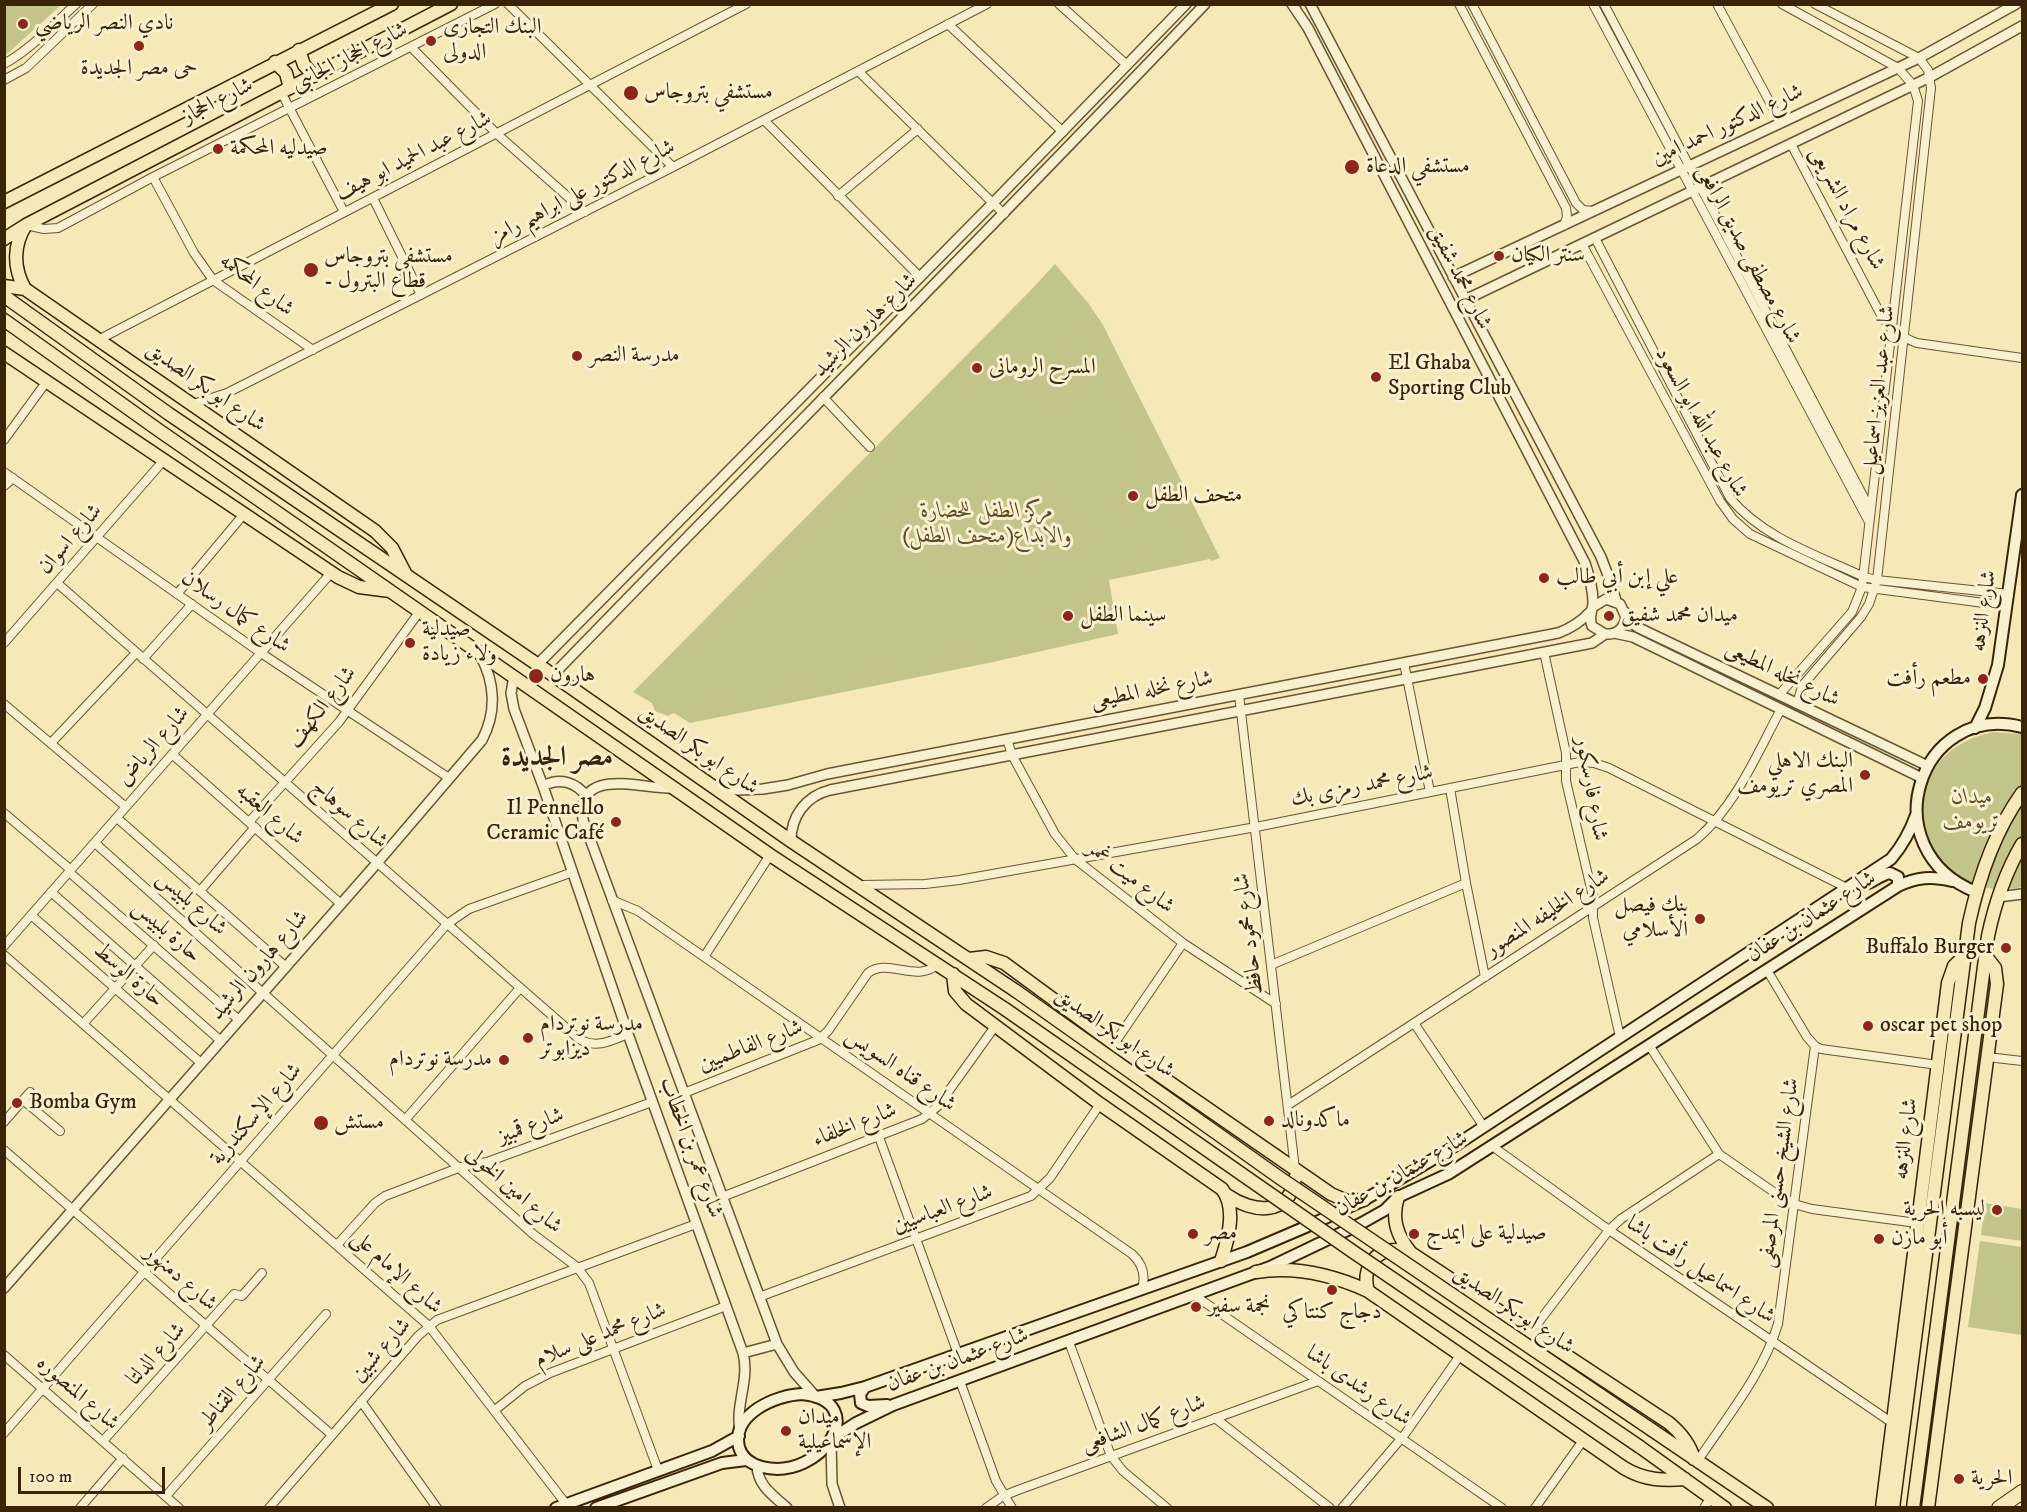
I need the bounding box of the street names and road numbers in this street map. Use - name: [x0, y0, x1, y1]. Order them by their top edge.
- street label: شارع الحجاز الجانبى: [287, 17, 413, 99]
- street label: شارع الحجاز: [178, 73, 258, 131]
- street label: شارع الدكتور احمد امين: [1648, 79, 1808, 173]
- street label: شارع عبد الحميد ابو هيف: [331, 106, 497, 208]
- street label: شارع الدكتور على ابراهيم رامز: [486, 135, 680, 251]
- street label: شارع مراد الشريعى: [1802, 143, 1890, 275]
- street label: شارع مصطفى صديق الرافعى: [1689, 161, 1805, 349]
- street label: شارع محمد شفيق: [1421, 221, 1497, 335]
- street label: شارع المحكمه: [214, 249, 298, 323]
- street label: شارع هارون الرشيد: [808, 268, 924, 384]
- street label: شارع عبد العزيز اسماعيل: [1858, 304, 1902, 476]
- street label: شارع ابو بكر الصديق: [140, 337, 270, 439]
- street label: شارع عبد الله ابو السعود: [1648, 343, 1752, 503]
- street label: شارع اسوان: [33, 499, 109, 581]
- street label: شارع كمال رسلان: [175, 566, 295, 660]
- street label: شارع النزهه: [1966, 569, 2004, 653]
- street label: شارع نخله المطيعى: [1720, 636, 1844, 714]
- street label: شارع الكهف: [283, 662, 363, 754]
- street label: شارع نخله المطيعى: [1089, 666, 1215, 716]
- street label: شارع ابو بكر الصديق: [633, 700, 763, 802]
- street label: شارع الرياض: [112, 702, 196, 792]
- street label: شارع فارسكور: [1568, 735, 1612, 843]
- street label: شارع محمد رمزى بك: [1288, 760, 1436, 814]
- street label: شارع سوهاج: [305, 775, 393, 855]
- street label: شارع العقبه: [230, 778, 308, 852]
- street label: شارع ميت غمر: [1081, 836, 1179, 920]
- street label: شارع الخليفه المنصور: [1481, 864, 1615, 964]
- street label: شارع بلبيس: [150, 865, 232, 943]
- street label: شارع عثمان بن عفان: [1742, 866, 1882, 970]
- street label: شارع محمود حافظ: [1229, 872, 1271, 996]
- street label: حارة بلبيس: [126, 895, 206, 969]
- street label: شارع هارون الرشيد: [205, 906, 315, 1026]
- street label: حارة الوسط: [87, 938, 169, 1014]
- street label: شارع ابو بكر الصديق: [1049, 983, 1179, 1085]
- street label: شارع الفاطميين: [695, 1015, 807, 1079]
- street label: شارع قناه السويس: [840, 1023, 960, 1119]
- street label: شارع الإسكندرية: [205, 1058, 309, 1172]
- street label: شارع عمر بن الخطاب: [652, 1074, 728, 1222]
- street label: شارع الشيخ حسنى المرصفى: [1754, 1077, 1806, 1269]
- street label: شارع النزهه: [1889, 1097, 1925, 1181]
- street label: شارع الخلفاء: [809, 1098, 901, 1154]
- street label: شارع قمبيز: [494, 1103, 568, 1151]
- street label: شارع عثمان بن عفان: [1331, 1126, 1473, 1224]
- street label: شارع امين الخولى: [459, 1142, 567, 1240]
- street label: شارع العباسيين: [889, 1180, 997, 1240]
- street label: شارع اسماعيل رأفت باشا: [1620, 1211, 1780, 1331]
- street label: شارع الإمام على: [345, 1225, 447, 1321]
- street label: شارع دمنهور: [138, 1240, 222, 1318]
- street label: شارع ابو بكر الصديق: [1448, 1261, 1578, 1361]
- street label: شارع محمد على سلام: [531, 1298, 671, 1374]
- street label: شارع شبين: [346, 1313, 418, 1389]
- street label: شارع الدلتا: [122, 1318, 192, 1392]
- street label: شارع عثمان بن عفان: [884, 1323, 1032, 1399]
- street label: شارع رشدى باشا: [1300, 1341, 1416, 1433]
- street label: شارع القناطر: [193, 1350, 273, 1436]
- street label: شارع المنصوره: [30, 1351, 124, 1437]
- street label: شارع كمال الشافعى: [1078, 1390, 1210, 1460]

